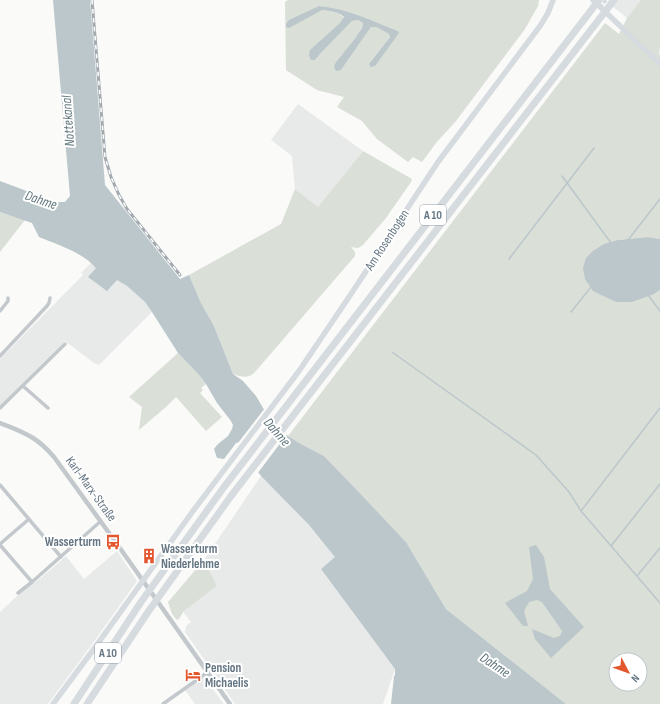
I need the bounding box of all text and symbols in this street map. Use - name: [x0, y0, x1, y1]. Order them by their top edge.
- water label: Nottekanal: [58, 94, 78, 147]
- water label: Dahme: [23, 187, 60, 214]
- road number: A 10: [420, 205, 446, 225]
- street label: Am Rosenbogen: [361, 206, 413, 274]
- water label: Dahme: [260, 414, 294, 450]
- street label: Karl-Marx-Straße: [62, 453, 120, 525]
- bus stop icon: Wasserturm: [104, 533, 122, 551]
- place label: Wasserturm: [45, 534, 101, 550]
- place label: Wasserturm Niederlehme: [161, 541, 220, 572]
- building icon: Wasserturm Niederlehme: [140, 547, 158, 565]
- road number: A 10: [95, 643, 121, 663]
- water label: Dahme: [477, 649, 514, 681]
- north arrow: [608, 652, 648, 692]
- place label: Pension Michaelis: [205, 660, 248, 691]
- hotel icon: Pension Michaelis: [184, 666, 202, 684]
- text: N: [628, 672, 642, 685]

